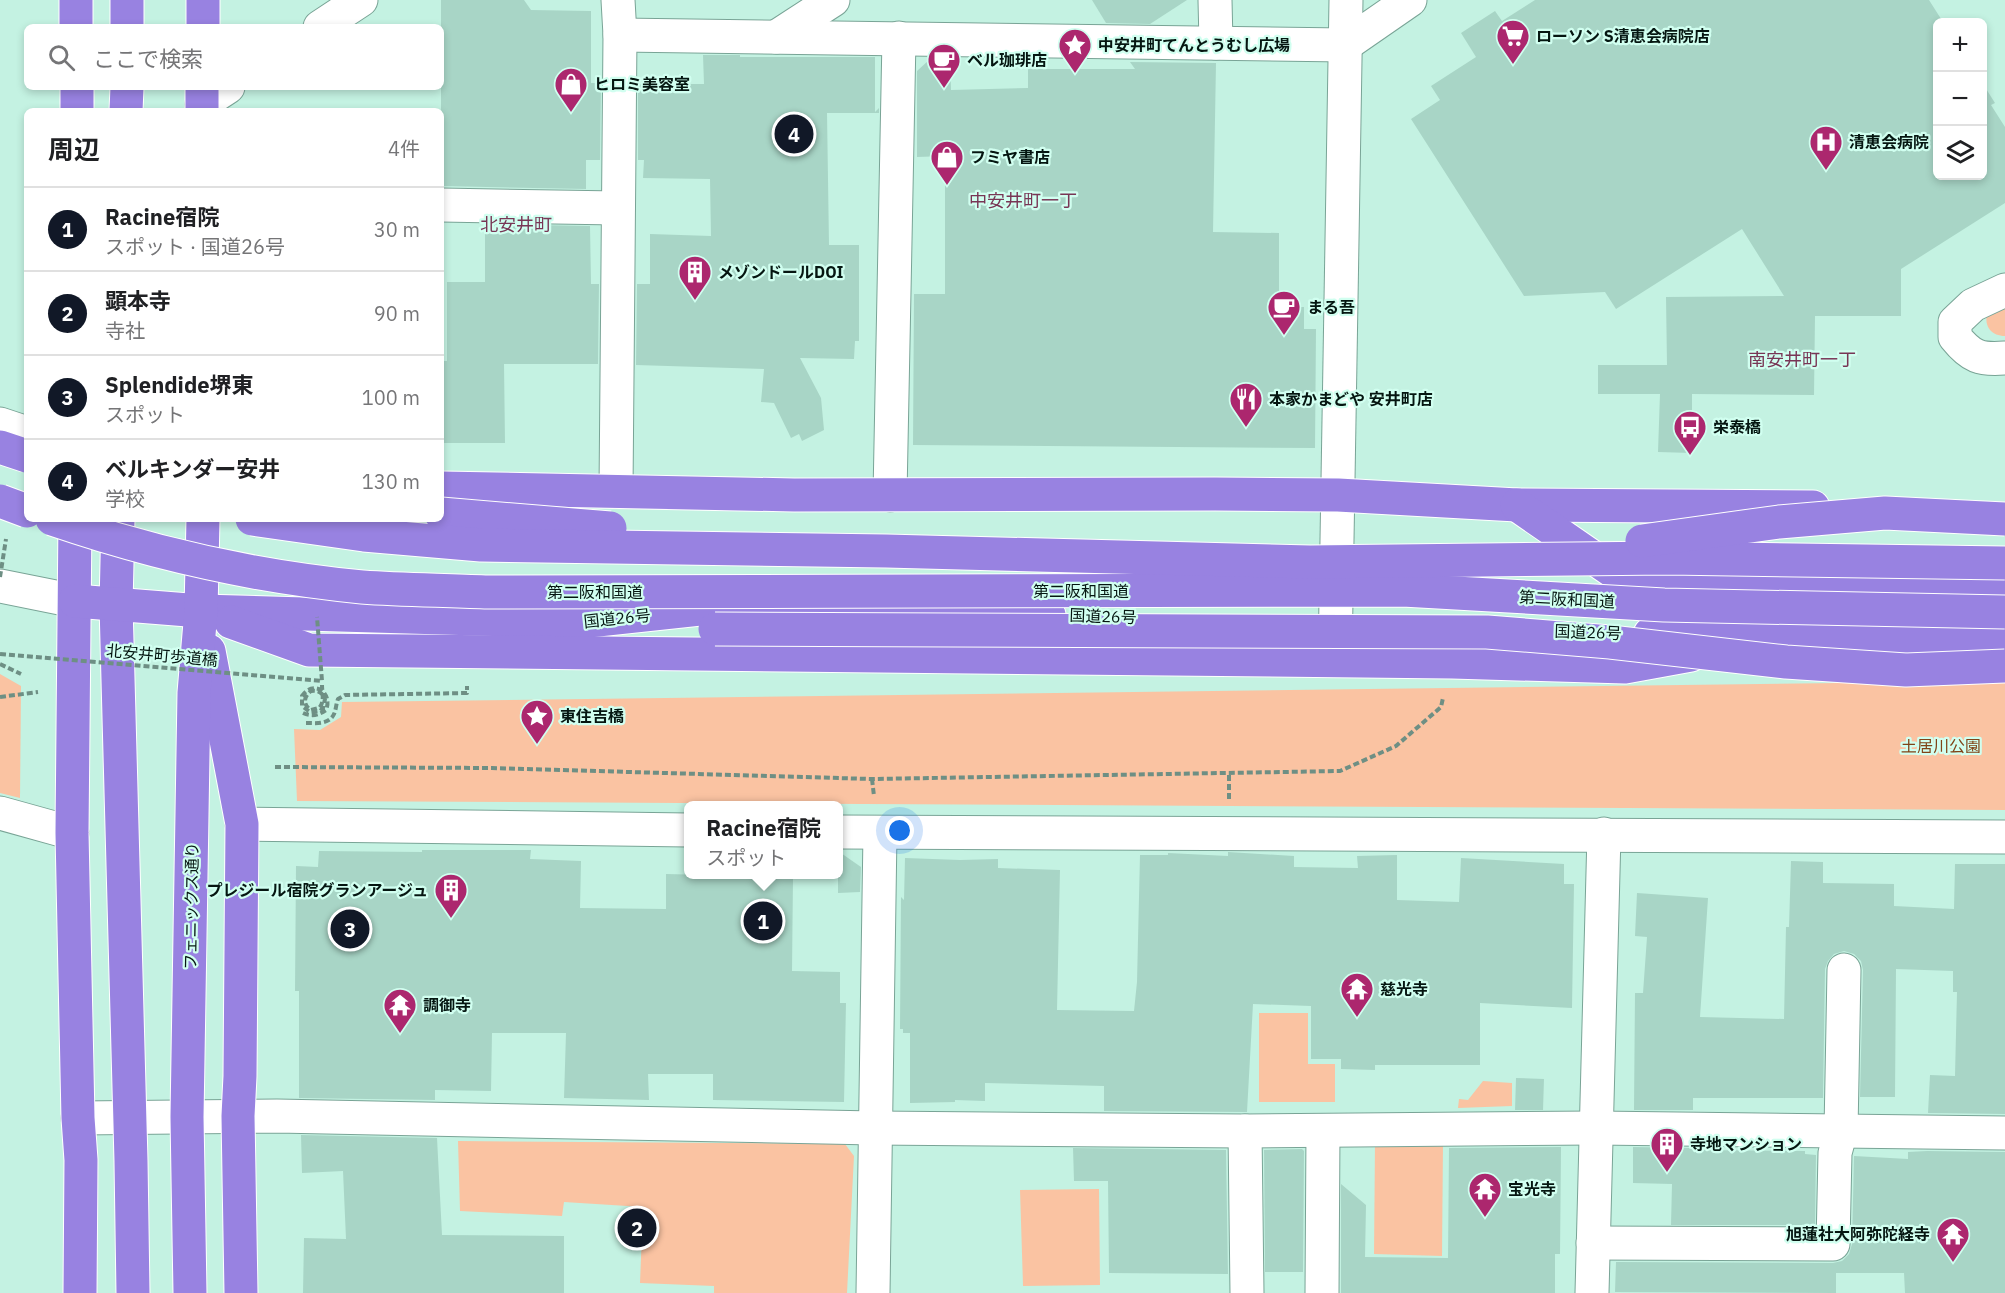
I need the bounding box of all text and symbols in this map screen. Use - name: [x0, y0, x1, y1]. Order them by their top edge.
- supermarket icon: ローソン S清恵会病院店: [1495, 18, 1531, 65]
- map controls: [1933, 18, 1987, 180]
- button: +: [1933, 18, 1987, 72]
- search box: [24, 24, 444, 90]
- place label: ローソン S清恵会病院店: [1536, 26, 1710, 46]
- place icon: 中安井町てんとうむし広場: [1057, 27, 1093, 74]
- place label: 中安井町てんとうむし広場: [1098, 35, 1290, 55]
- icon: search: [45, 41, 78, 74]
- cafe icon: ベル珈琲店: [926, 42, 962, 89]
- text: ここで検索: [93, 44, 203, 73]
- place label: ベル珈琲店: [967, 50, 1047, 70]
- shop icon: ヒロミ美容室: [553, 66, 589, 113]
- button: −: [1933, 72, 1987, 126]
- place label: ヒロミ美容室: [594, 74, 690, 94]
- pin: 4: [774, 112, 814, 156]
- hospital icon: 清恵会病院: [1808, 124, 1844, 171]
- button: layers: [1933, 126, 1987, 180]
- text: 周辺: [48, 132, 100, 166]
- place label: 清恵会病院: [1849, 132, 1929, 152]
- text: 4件: [388, 135, 420, 162]
- shop icon: フミヤ書店: [929, 139, 965, 186]
- place label: フミヤ書店: [970, 147, 1050, 167]
- district label: 中安井町一丁: [969, 189, 1077, 212]
- text: Racine宿院: [105, 202, 219, 231]
- district label: 北安井町: [480, 213, 552, 236]
- text: 1: [62, 216, 74, 243]
- text: 30 m: [374, 216, 420, 243]
- text: スポット · 国道26号: [105, 233, 285, 260]
- building icon: メゾンドールDOI: [677, 254, 713, 301]
- place label: メゾンドールDOI: [718, 262, 844, 282]
- text: 顕本寺: [105, 286, 171, 315]
- cafe icon: まる吾: [1266, 289, 1302, 336]
- place label: まる吾: [1307, 297, 1355, 317]
- text: 2: [62, 300, 74, 327]
- text: 90 m: [374, 300, 420, 327]
- text: 寺社: [105, 317, 145, 344]
- district label: 南安井町一丁: [1748, 348, 1856, 371]
- text: Splendide堺東: [105, 370, 254, 399]
- restaurant icon: 本家かまどや 安井町店: [1228, 381, 1264, 428]
- text: 3: [62, 384, 74, 411]
- text: 100 m: [362, 384, 420, 411]
- place label: 本家かまどや 安井町店: [1269, 389, 1433, 409]
- text: スポット: [105, 401, 185, 428]
- bus stop icon: 栄泰橋: [1672, 409, 1708, 456]
- place label: 栄泰橋: [1713, 417, 1761, 437]
- text: ベルキンダー安井: [105, 454, 280, 483]
- text: 4: [62, 468, 74, 495]
- text: 130 m: [362, 468, 420, 495]
- text: 学校: [105, 485, 145, 512]
- street label: 第二阪和国道: [1033, 581, 1129, 601]
- street label: 第二阪和国道: [547, 582, 643, 602]
- street label: 第二阪和国道: [1519, 587, 1615, 611]
- street label: 国道26号: [583, 605, 651, 631]
- street label: 国道26号: [1069, 605, 1137, 627]
- street label: 国道26号: [1554, 621, 1622, 643]
- street label: 北安井町歩道橋: [105, 640, 219, 670]
- place icon: 東住吉橋: [519, 698, 555, 745]
- place label: 東住吉橋: [560, 706, 624, 726]
- park label: 土居川公園: [1901, 736, 1981, 756]
- popup: [684, 801, 843, 879]
- text: Racine宿院: [706, 813, 821, 842]
- your location: [885, 816, 914, 845]
- street label: フェニックス通り: [180, 842, 202, 970]
- text: スポット: [706, 844, 786, 871]
- building icon: プレジール宿院グランアージュ: [433, 872, 469, 919]
- place label: プレジール宿院グランアージュ: [206, 880, 428, 900]
- pin: 1: [744, 898, 783, 944]
- pin: 3: [330, 906, 370, 952]
- temple icon: 慈光寺: [1339, 971, 1375, 1018]
- place label: 慈光寺: [1380, 979, 1428, 999]
- temple icon: 調御寺: [382, 987, 418, 1034]
- place label: 調御寺: [423, 995, 471, 1015]
- building icon: 寺地マンション: [1649, 1126, 1685, 1173]
- place label: 寺地マンション: [1690, 1134, 1802, 1154]
- temple icon: 宝光寺: [1467, 1171, 1503, 1218]
- place label: 宝光寺: [1508, 1179, 1556, 1199]
- pin: 2: [618, 1206, 656, 1250]
- temple icon: 旭蓮社大阿弥陀経寺: [1935, 1216, 1971, 1263]
- place label: 旭蓮社大阿弥陀経寺: [1786, 1224, 1930, 1244]

